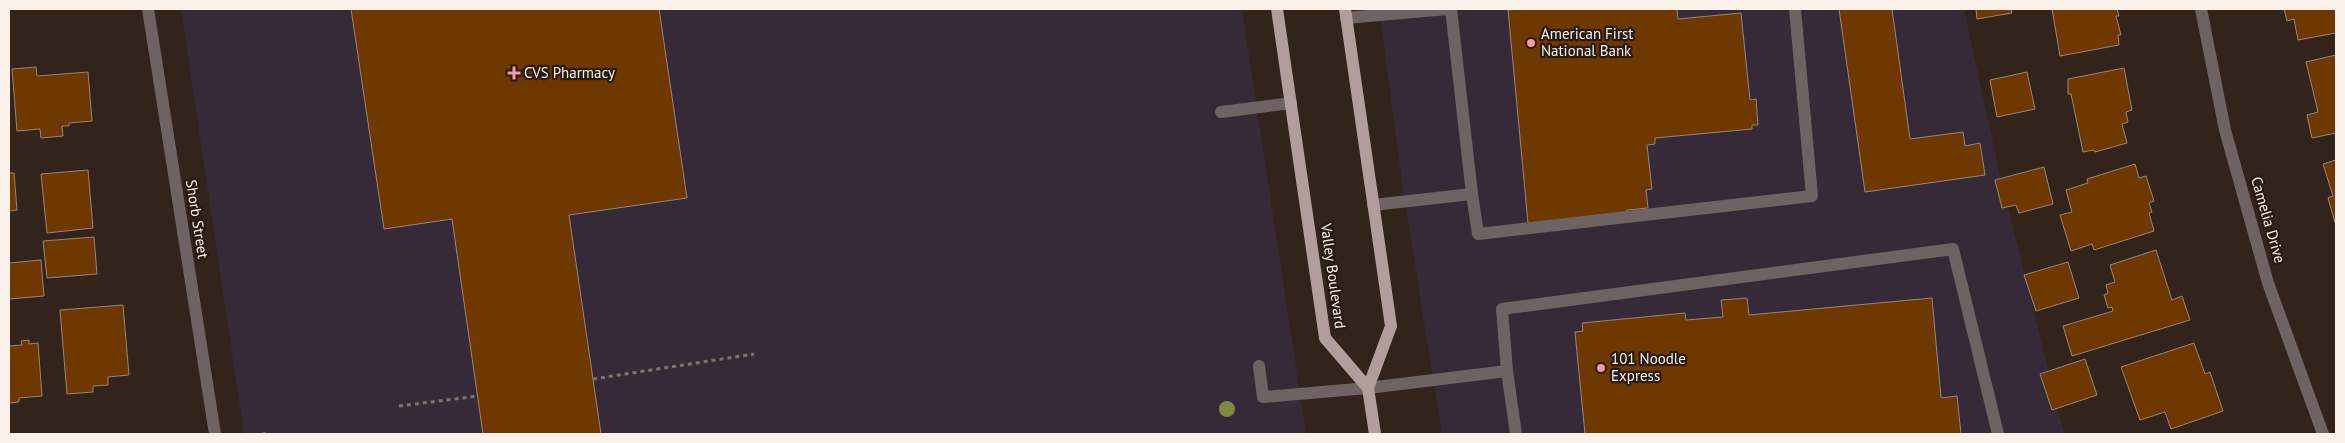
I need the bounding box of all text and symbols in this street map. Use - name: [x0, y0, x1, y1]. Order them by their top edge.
- place label: American First National Bank: [1541, 24, 1633, 60]
- marker: American First National Bank: [1525, 37, 1537, 49]
- place label: CVS Pharmacy: [524, 63, 615, 82]
- marker: CVS Pharmacy: [508, 67, 520, 79]
- street label: Camelia Drive: [2247, 174, 2290, 265]
- street label: Shorb Street: [182, 178, 213, 260]
- street label: Valley Boulevard: [1317, 221, 1350, 330]
- place label: 101 Noodle Express: [1611, 349, 1686, 385]
- marker: 101 Noodle Express: [1595, 362, 1607, 374]

